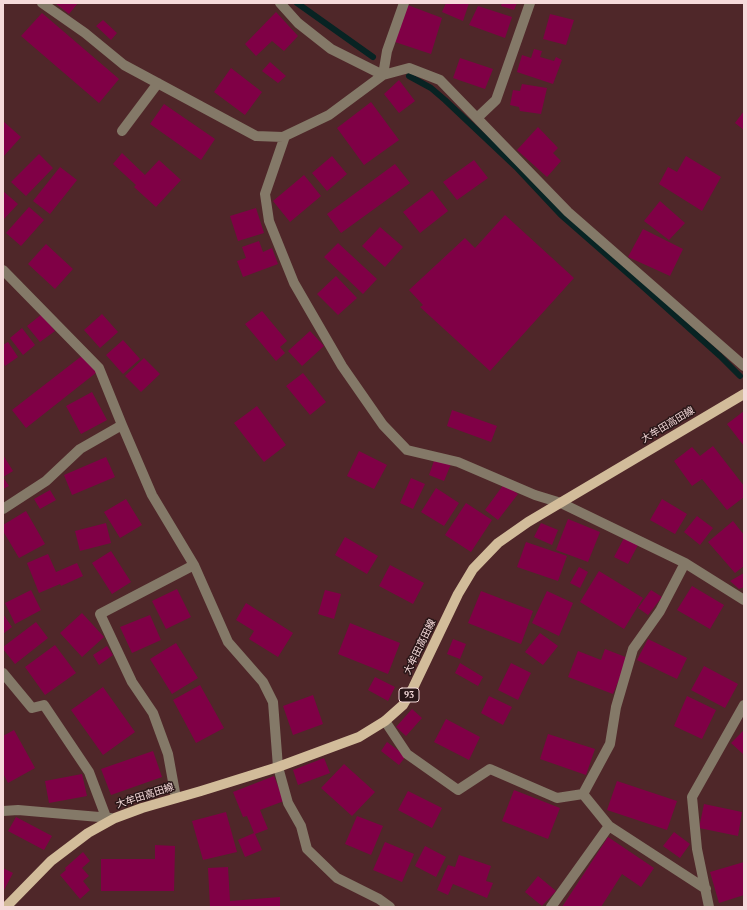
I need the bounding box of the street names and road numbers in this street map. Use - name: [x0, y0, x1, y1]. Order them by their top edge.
- street label: 大牟田高田線: [639, 404, 697, 446]
- street label: 大牟田高田線: [401, 617, 439, 677]
- road number: 93: [399, 688, 419, 702]
- street label: 大牟田高田線: [115, 781, 175, 811]

